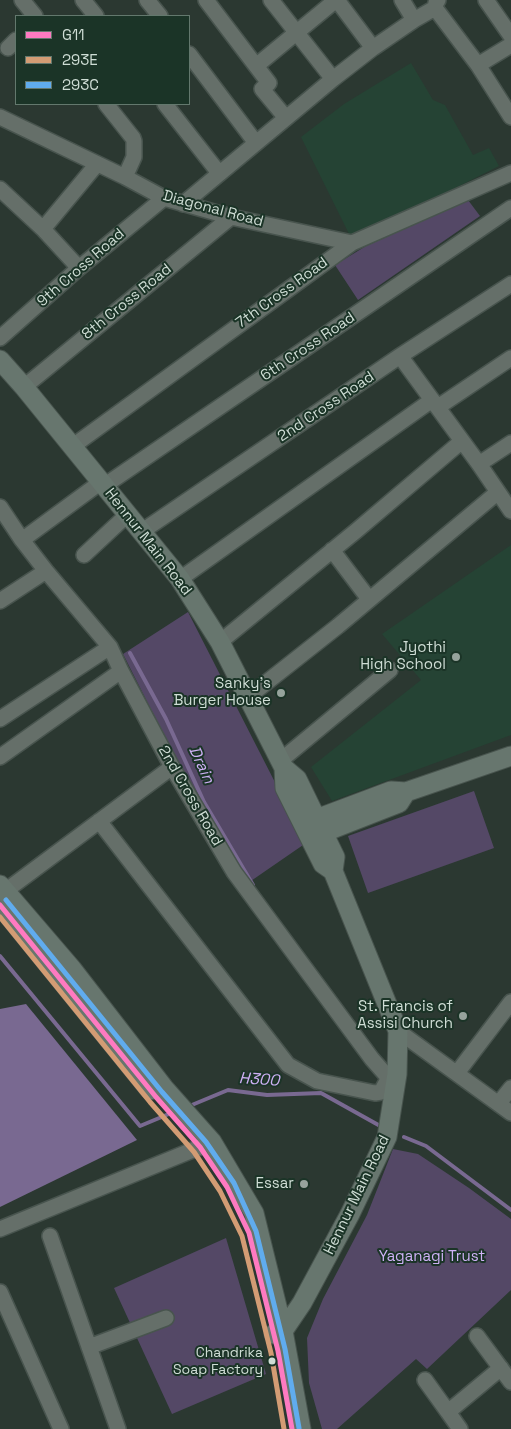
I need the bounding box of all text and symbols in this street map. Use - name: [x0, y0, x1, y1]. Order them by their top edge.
- legend: [15, 15, 190, 105]
- text: G11: [62, 25, 84, 44]
- text: 293E: [62, 50, 98, 69]
- text: 293C: [62, 75, 99, 94]
- street label: Diagonal Road: [161, 187, 265, 231]
- street label: 9th Cross Road: [34, 225, 128, 311]
- street label: 7th Cross Road: [233, 254, 331, 332]
- street label: 8th Cross Road: [79, 260, 175, 344]
- street label: 6th Cross Road: [257, 309, 359, 385]
- street label: 2nd Cross Road: [274, 368, 378, 446]
- street label: Hennur Main Road: [101, 485, 195, 599]
- place label: Jyothi High School: [360, 639, 446, 674]
- marker: Jyothi High School: [450, 651, 462, 663]
- place label: Sanky's Burger House: [173, 675, 271, 710]
- marker: Sanky's Burger House: [275, 687, 287, 699]
- street label: 2nd Cross Road: [154, 743, 226, 849]
- water label: Drain: [184, 743, 218, 787]
- place label: St. Francis of Assisi Church: [357, 998, 453, 1033]
- marker: St. Francis of Assisi Church: [457, 1010, 469, 1022]
- water label: H300: [238, 1069, 280, 1091]
- street label: Hennur Main Road: [320, 1132, 394, 1258]
- place label: Essar: [256, 1175, 294, 1193]
- marker: Essar: [298, 1178, 310, 1190]
- park label: Yaganagi Trust: [379, 1248, 485, 1266]
- place label: Chandrika Soap Factory: [173, 1345, 263, 1378]
- marker: Chandrika Soap Factory: [267, 1356, 277, 1366]

